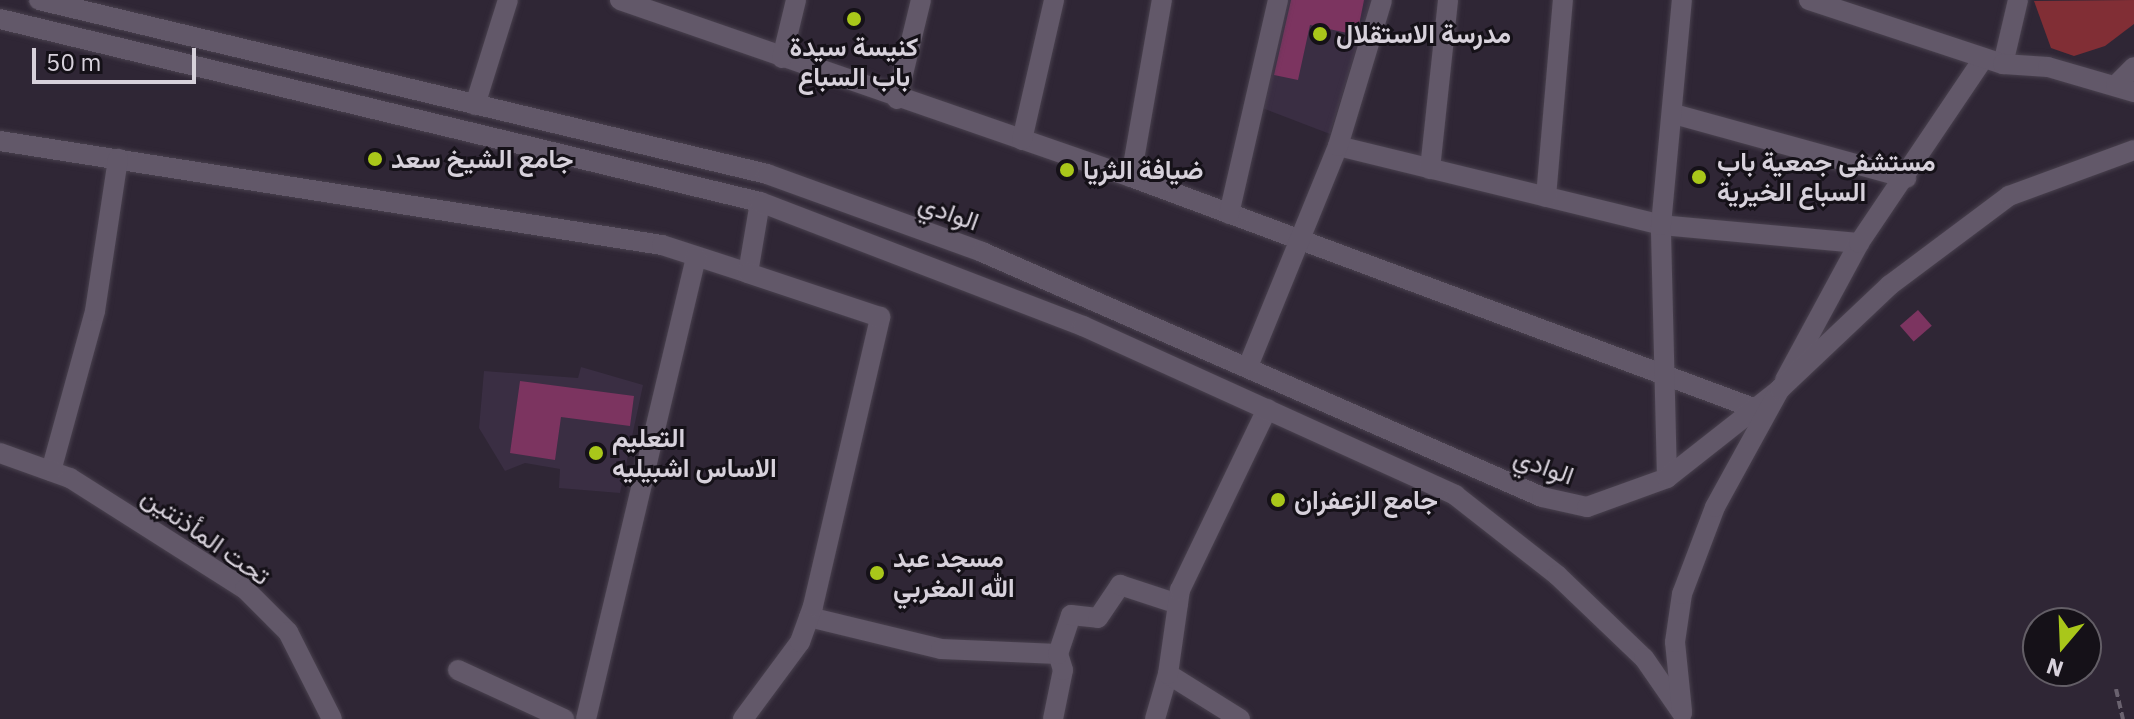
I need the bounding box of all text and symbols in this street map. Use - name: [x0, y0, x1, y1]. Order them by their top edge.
- marker: كنيسة سيدة باب السباع: [845, 10, 863, 28]
- place label: مدرسة الاستقلال: [1336, 18, 1511, 50]
- marker: مدرسة الاستقلال: [1311, 25, 1329, 43]
- place label: كنيسة سيدة باب السباع: [790, 31, 918, 92]
- scale bar: [36, 32, 200, 82]
- text: 50 m: [46, 46, 101, 78]
- place label: جامع الشيخ سعد: [391, 143, 573, 175]
- place label: مستشفى جمعية باب السباع الخيرية: [1717, 146, 1936, 208]
- marker: جامع الشيخ سعد: [366, 150, 384, 168]
- place label: ضيافة الثريا: [1083, 154, 1203, 186]
- marker: ضيافة الثريا: [1058, 161, 1076, 179]
- marker: مستشفى جمعية باب السباع الخيرية: [1688, 166, 1710, 188]
- street label: الوادي: [915, 187, 983, 237]
- place label: التعلیم الاساس اشبیلیه: [612, 422, 777, 484]
- street label: الوادي: [1510, 441, 1578, 491]
- marker: التعلیم الاساس اشبیلیه: [587, 444, 605, 462]
- street label: تحت المأذنتين: [136, 480, 276, 592]
- place label: جامع الزعفران: [1294, 484, 1438, 516]
- marker: جامع الزعفران: [1269, 491, 1287, 509]
- place label: مسجد عبد الله المغربي: [893, 542, 1015, 604]
- marker: مسجد عبد الله المغربي: [868, 564, 886, 582]
- north arrow: [2022, 607, 2102, 687]
- text: N: [2042, 652, 2067, 685]

